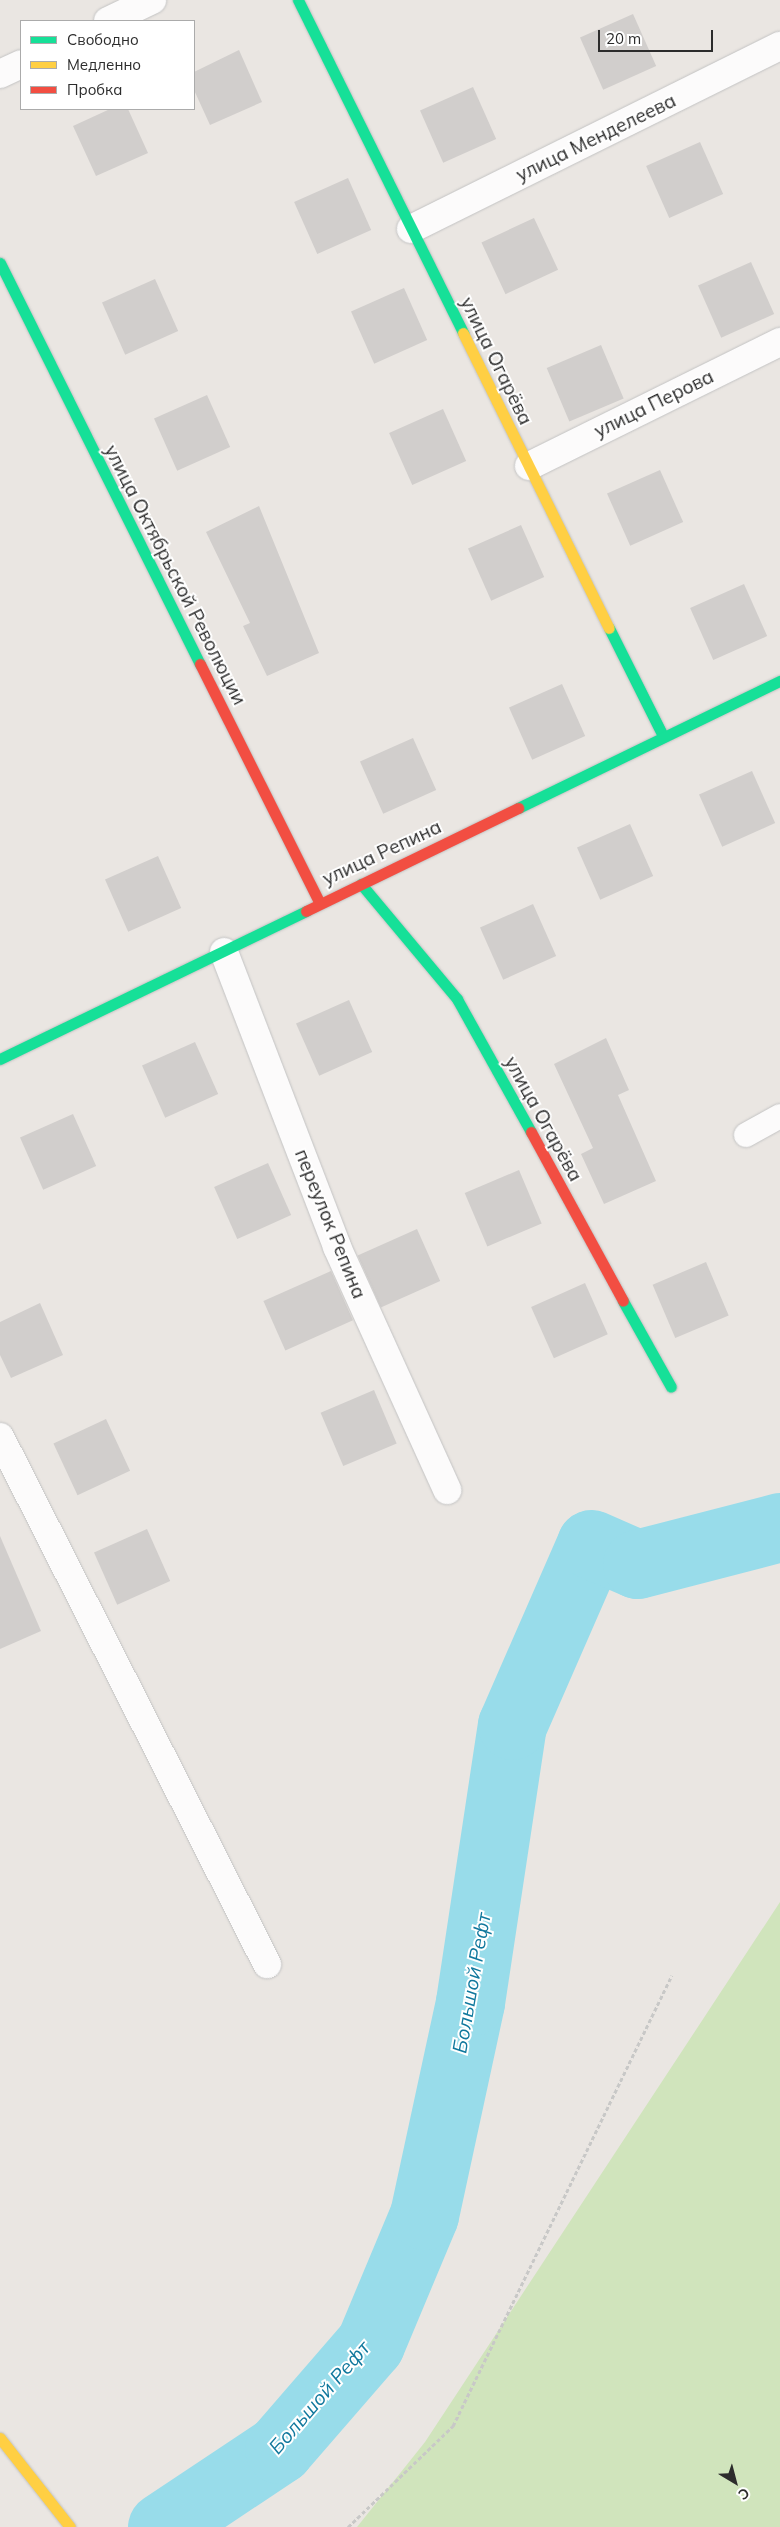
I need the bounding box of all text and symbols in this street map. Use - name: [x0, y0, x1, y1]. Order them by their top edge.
- legend: [20, 20, 195, 110]
- scale bar: [600, 20, 715, 52]
- text: 20 m: [606, 29, 641, 48]
- text: Свободно: [67, 30, 139, 49]
- text: Медленно: [67, 55, 141, 74]
- text: Пробка: [67, 80, 122, 99]
- street label: улица Менделеева: [512, 89, 680, 187]
- street label: улица Огарёва: [455, 293, 537, 429]
- street label: улица Перова: [590, 365, 718, 443]
- street label: улица Октябрьской Революции: [99, 441, 251, 709]
- street label: улица Репина: [319, 816, 445, 890]
- street label: улица Огарёва: [499, 1053, 587, 1185]
- street label: переулок Репина: [290, 1146, 370, 1302]
- water label: Большой Рефт: [447, 1911, 495, 2055]
- water label: Большой Рефт: [263, 2336, 375, 2458]
- north arrow: [710, 2457, 760, 2507]
- text: С: [735, 2484, 753, 2504]

